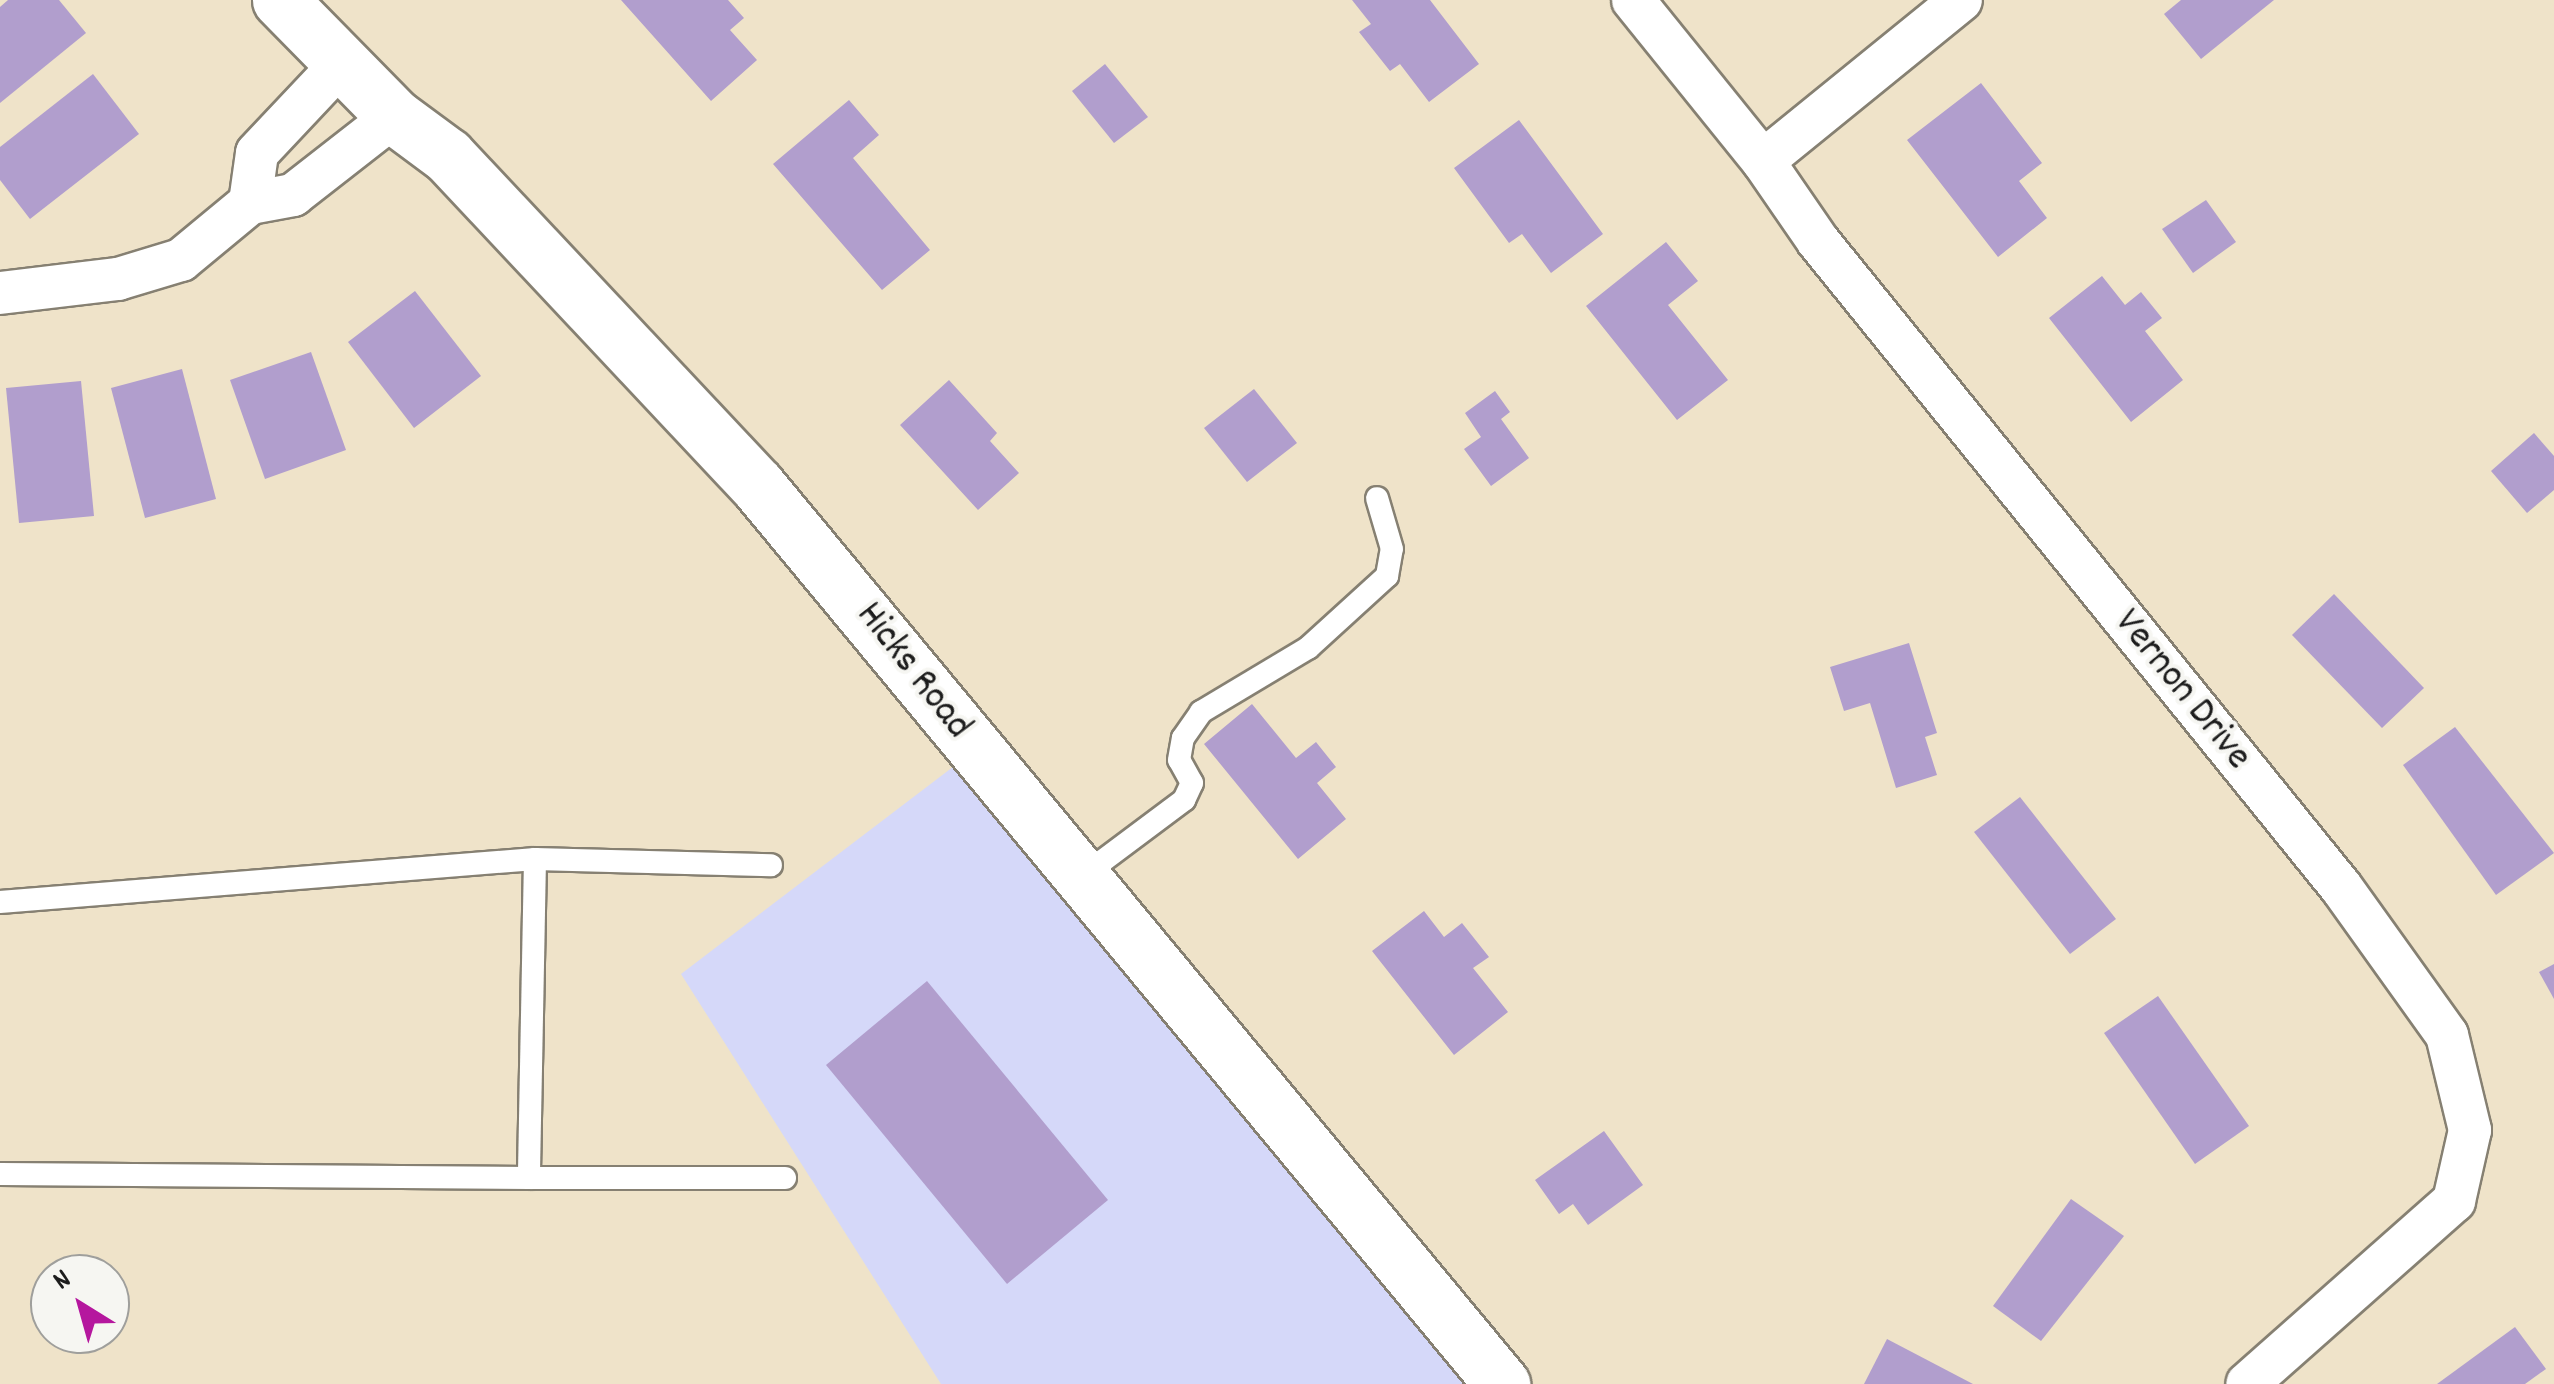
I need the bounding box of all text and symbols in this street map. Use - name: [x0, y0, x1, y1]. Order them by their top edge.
- street label: Hicks Road: [844, 594, 980, 750]
- street label: Vernon Drive: [2102, 601, 2260, 781]
- north arrow: [30, 1254, 130, 1354]
- text: N: [46, 1261, 81, 1302]

